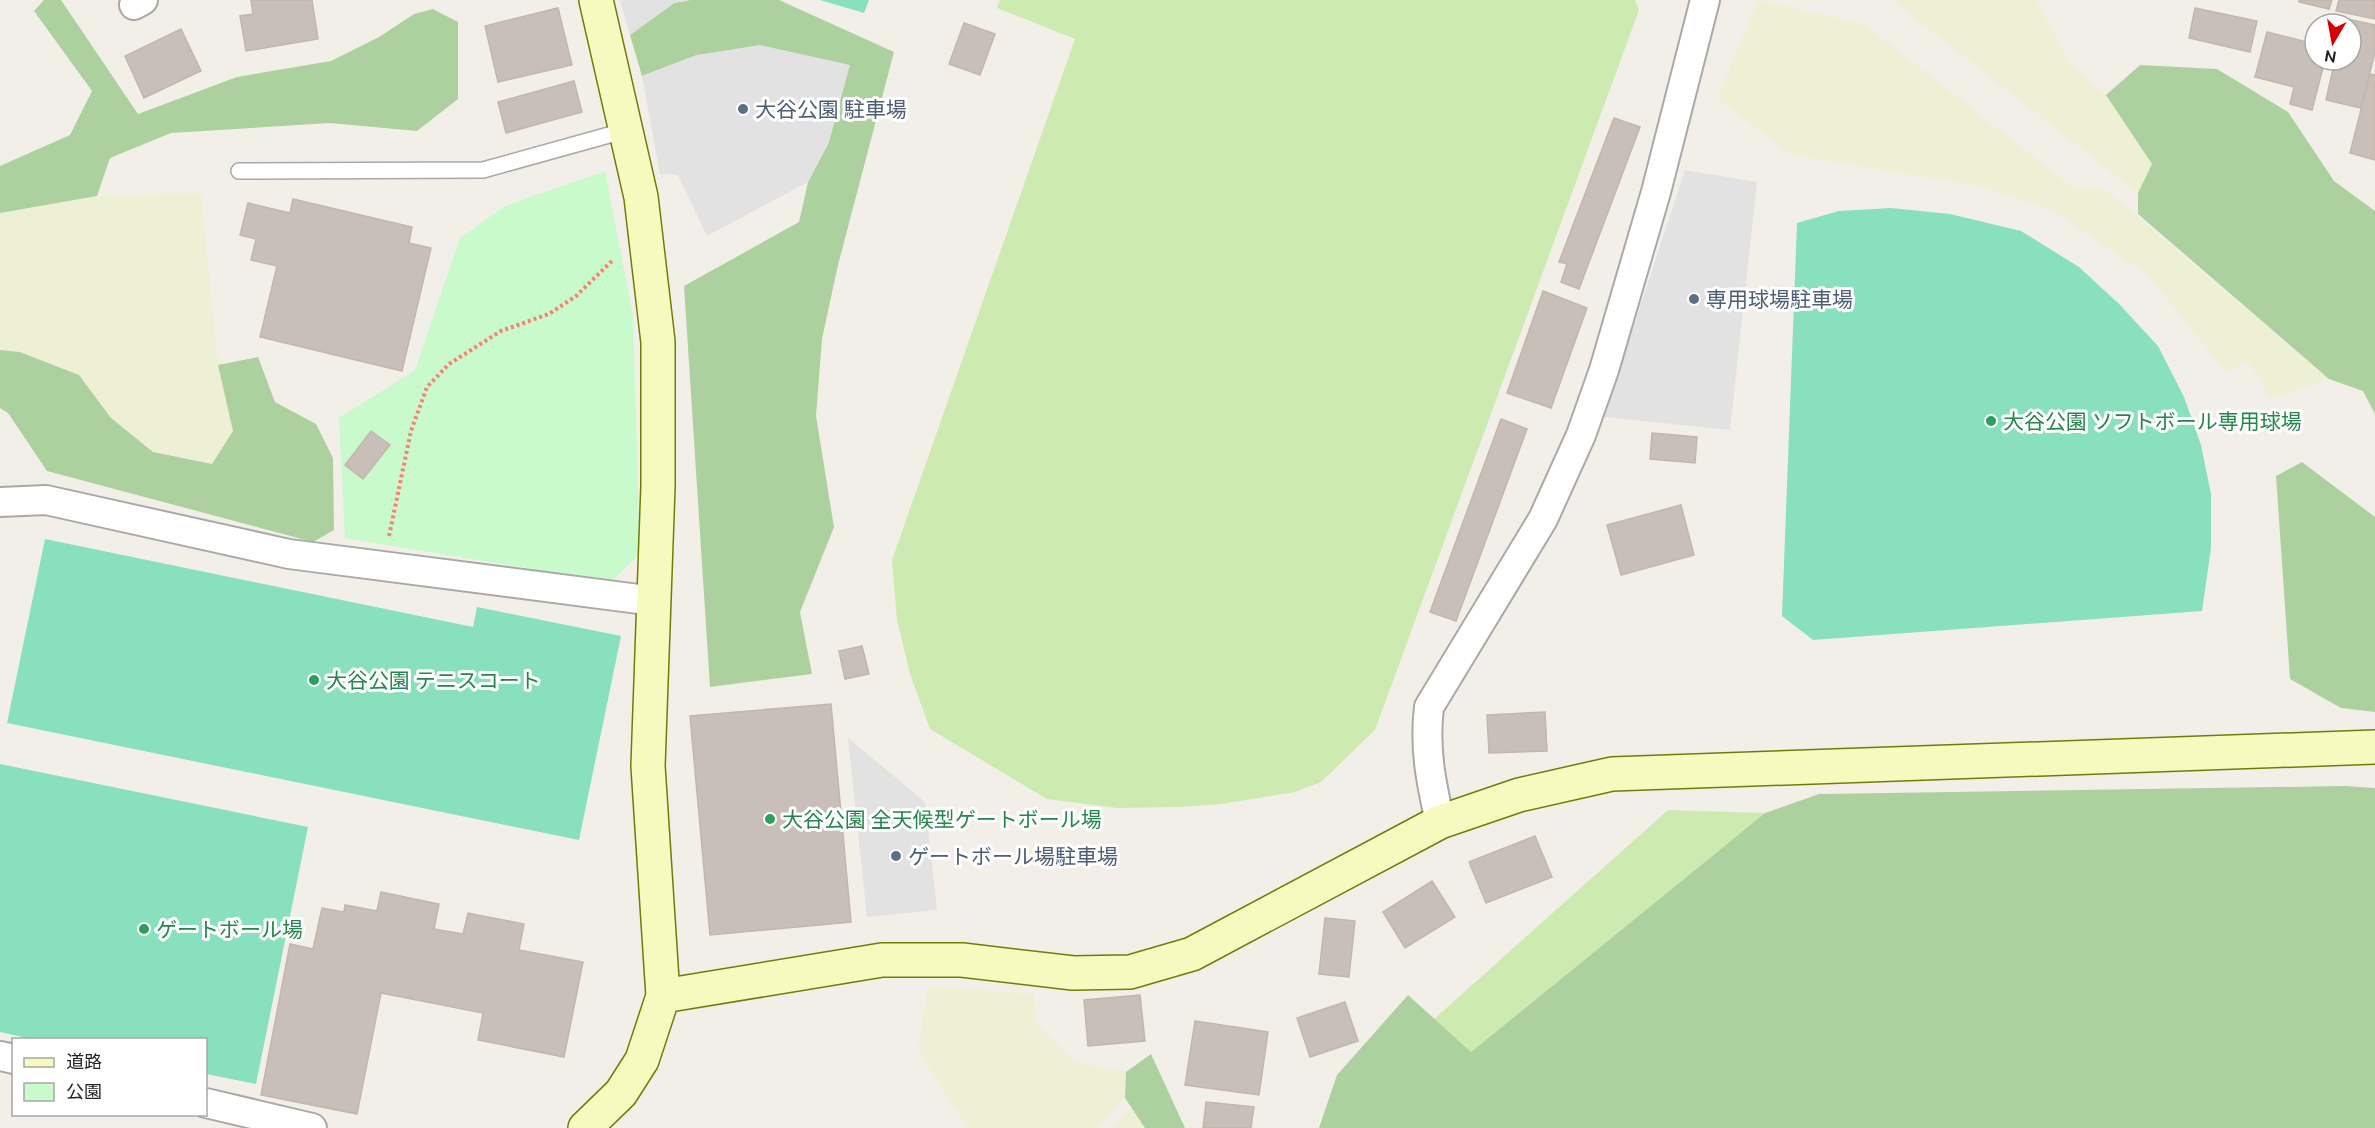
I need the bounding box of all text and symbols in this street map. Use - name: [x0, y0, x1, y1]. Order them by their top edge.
- north arrow: [2303, 12, 2363, 72]
- text: N: [2323, 47, 2338, 67]
- place label: 大谷公園 駐車場: [755, 97, 907, 121]
- marker: 大谷公園 駐車場: [736, 102, 750, 116]
- place label: 専用球場駐車場: [1706, 287, 1853, 311]
- marker: 専用球場駐車場: [1687, 292, 1701, 306]
- place label: 大谷公園 ソフトボール専用球場: [2003, 409, 2302, 433]
- marker: 大谷公園 ソフトボール専用球場: [1984, 414, 1998, 428]
- place label: 大谷公園 テニスコート: [326, 668, 541, 692]
- marker: 大谷公園 テニスコート: [307, 673, 321, 687]
- place label: 大谷公園 全天候型ゲートボール場: [782, 807, 1102, 831]
- marker: 大谷公園 全天候型ゲートボール場: [763, 812, 777, 826]
- place label: ゲートボール場駐車場: [908, 844, 1118, 868]
- marker: ゲートボール場駐車場: [889, 849, 903, 863]
- place label: ゲートボール場: [156, 917, 303, 941]
- marker: ゲートボール場: [137, 922, 151, 936]
- legend: [12, 1038, 207, 1116]
- text: 道路: [66, 1051, 102, 1071]
- text: 公園: [66, 1081, 102, 1101]

